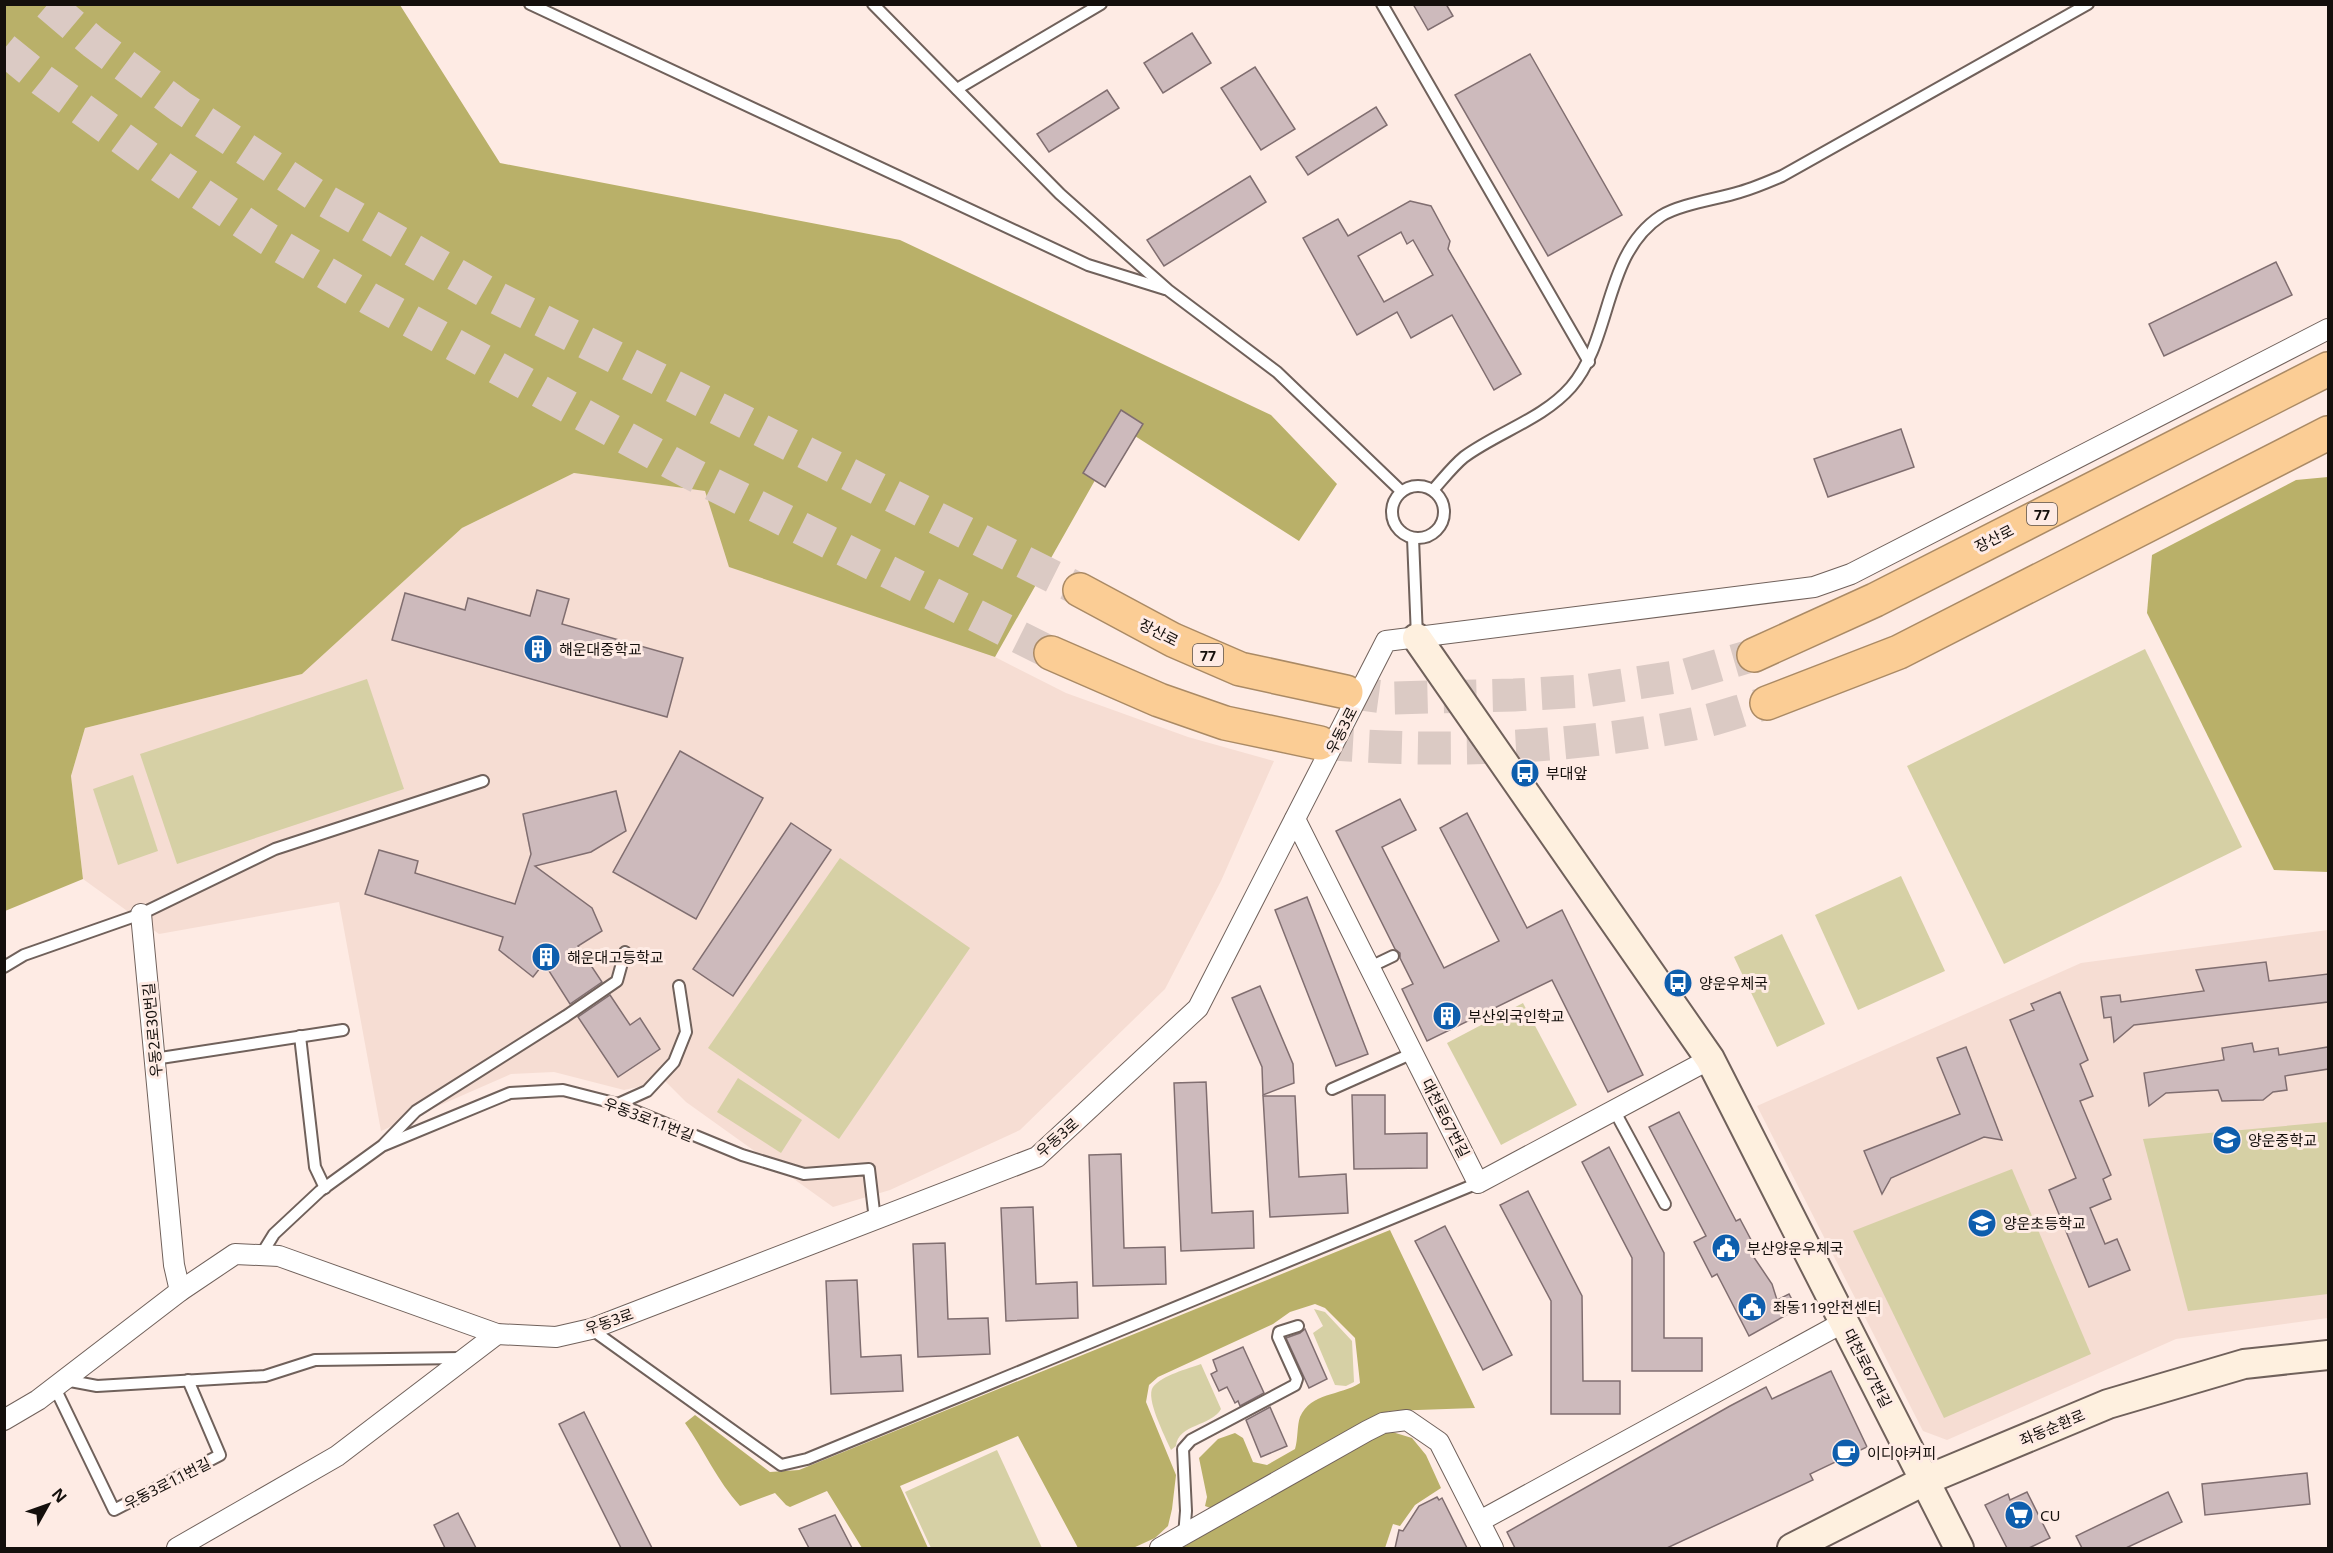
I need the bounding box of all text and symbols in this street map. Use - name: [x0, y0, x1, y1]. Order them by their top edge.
- road number: 77: [2027, 503, 2057, 525]
- street label: 장산로: [1971, 520, 2017, 556]
- street label: 장산로: [1136, 614, 1182, 650]
- building icon: 해운대중학교: [522, 633, 554, 665]
- place label: 해운대중학교: [559, 639, 642, 659]
- road number: 77: [1193, 644, 1223, 666]
- street label: 우동3로: [1321, 703, 1361, 757]
- bus stop icon: 부대앞: [1509, 757, 1541, 789]
- place label: 부대앞: [1546, 763, 1588, 783]
- building icon: 해운대고등학교: [530, 941, 562, 973]
- place label: 해운대고등학교: [567, 947, 664, 967]
- bus stop icon: 양운우체국: [1662, 967, 1694, 999]
- place label: 양운우체국: [1699, 973, 1768, 993]
- street label: 우동2로30번길: [138, 982, 166, 1078]
- building icon: 부산외국인학교: [1431, 1000, 1463, 1032]
- place label: 부산외국인학교: [1468, 1006, 1565, 1026]
- street label: 대천로67번길: [1418, 1075, 1474, 1161]
- street label: 우동3로11번길: [601, 1093, 697, 1145]
- street label: 우동3로: [1032, 1113, 1082, 1161]
- school or university icon: 양운중학교: [2211, 1124, 2243, 1156]
- place label: 양운중학교: [2248, 1130, 2317, 1150]
- school or university icon: 양운초등학교: [1966, 1207, 1998, 1239]
- place label: 양운초등학교: [2003, 1213, 2086, 1233]
- public building icon: 부산양운우체국: [1710, 1232, 1742, 1264]
- place label: 부산양운우체국: [1747, 1238, 1844, 1258]
- public building icon: 좌동119안전센터: [1736, 1291, 1768, 1323]
- place label: 좌동119안전센터: [1773, 1297, 1882, 1317]
- street label: 우동3로: [582, 1303, 636, 1339]
- street label: 대천로67번길: [1840, 1325, 1896, 1411]
- street label: 좌동순환로: [2016, 1404, 2088, 1450]
- cafe icon: 이디야커피: [1830, 1437, 1862, 1469]
- place label: 이디야커피: [1867, 1443, 1936, 1463]
- street label: 우동3로11번길: [120, 1453, 214, 1513]
- north arrow: [18, 1475, 78, 1535]
- text: N: [47, 1483, 72, 1507]
- supermarket icon: CU: [2003, 1499, 2035, 1531]
- place label: CU: [2040, 1505, 2060, 1525]

